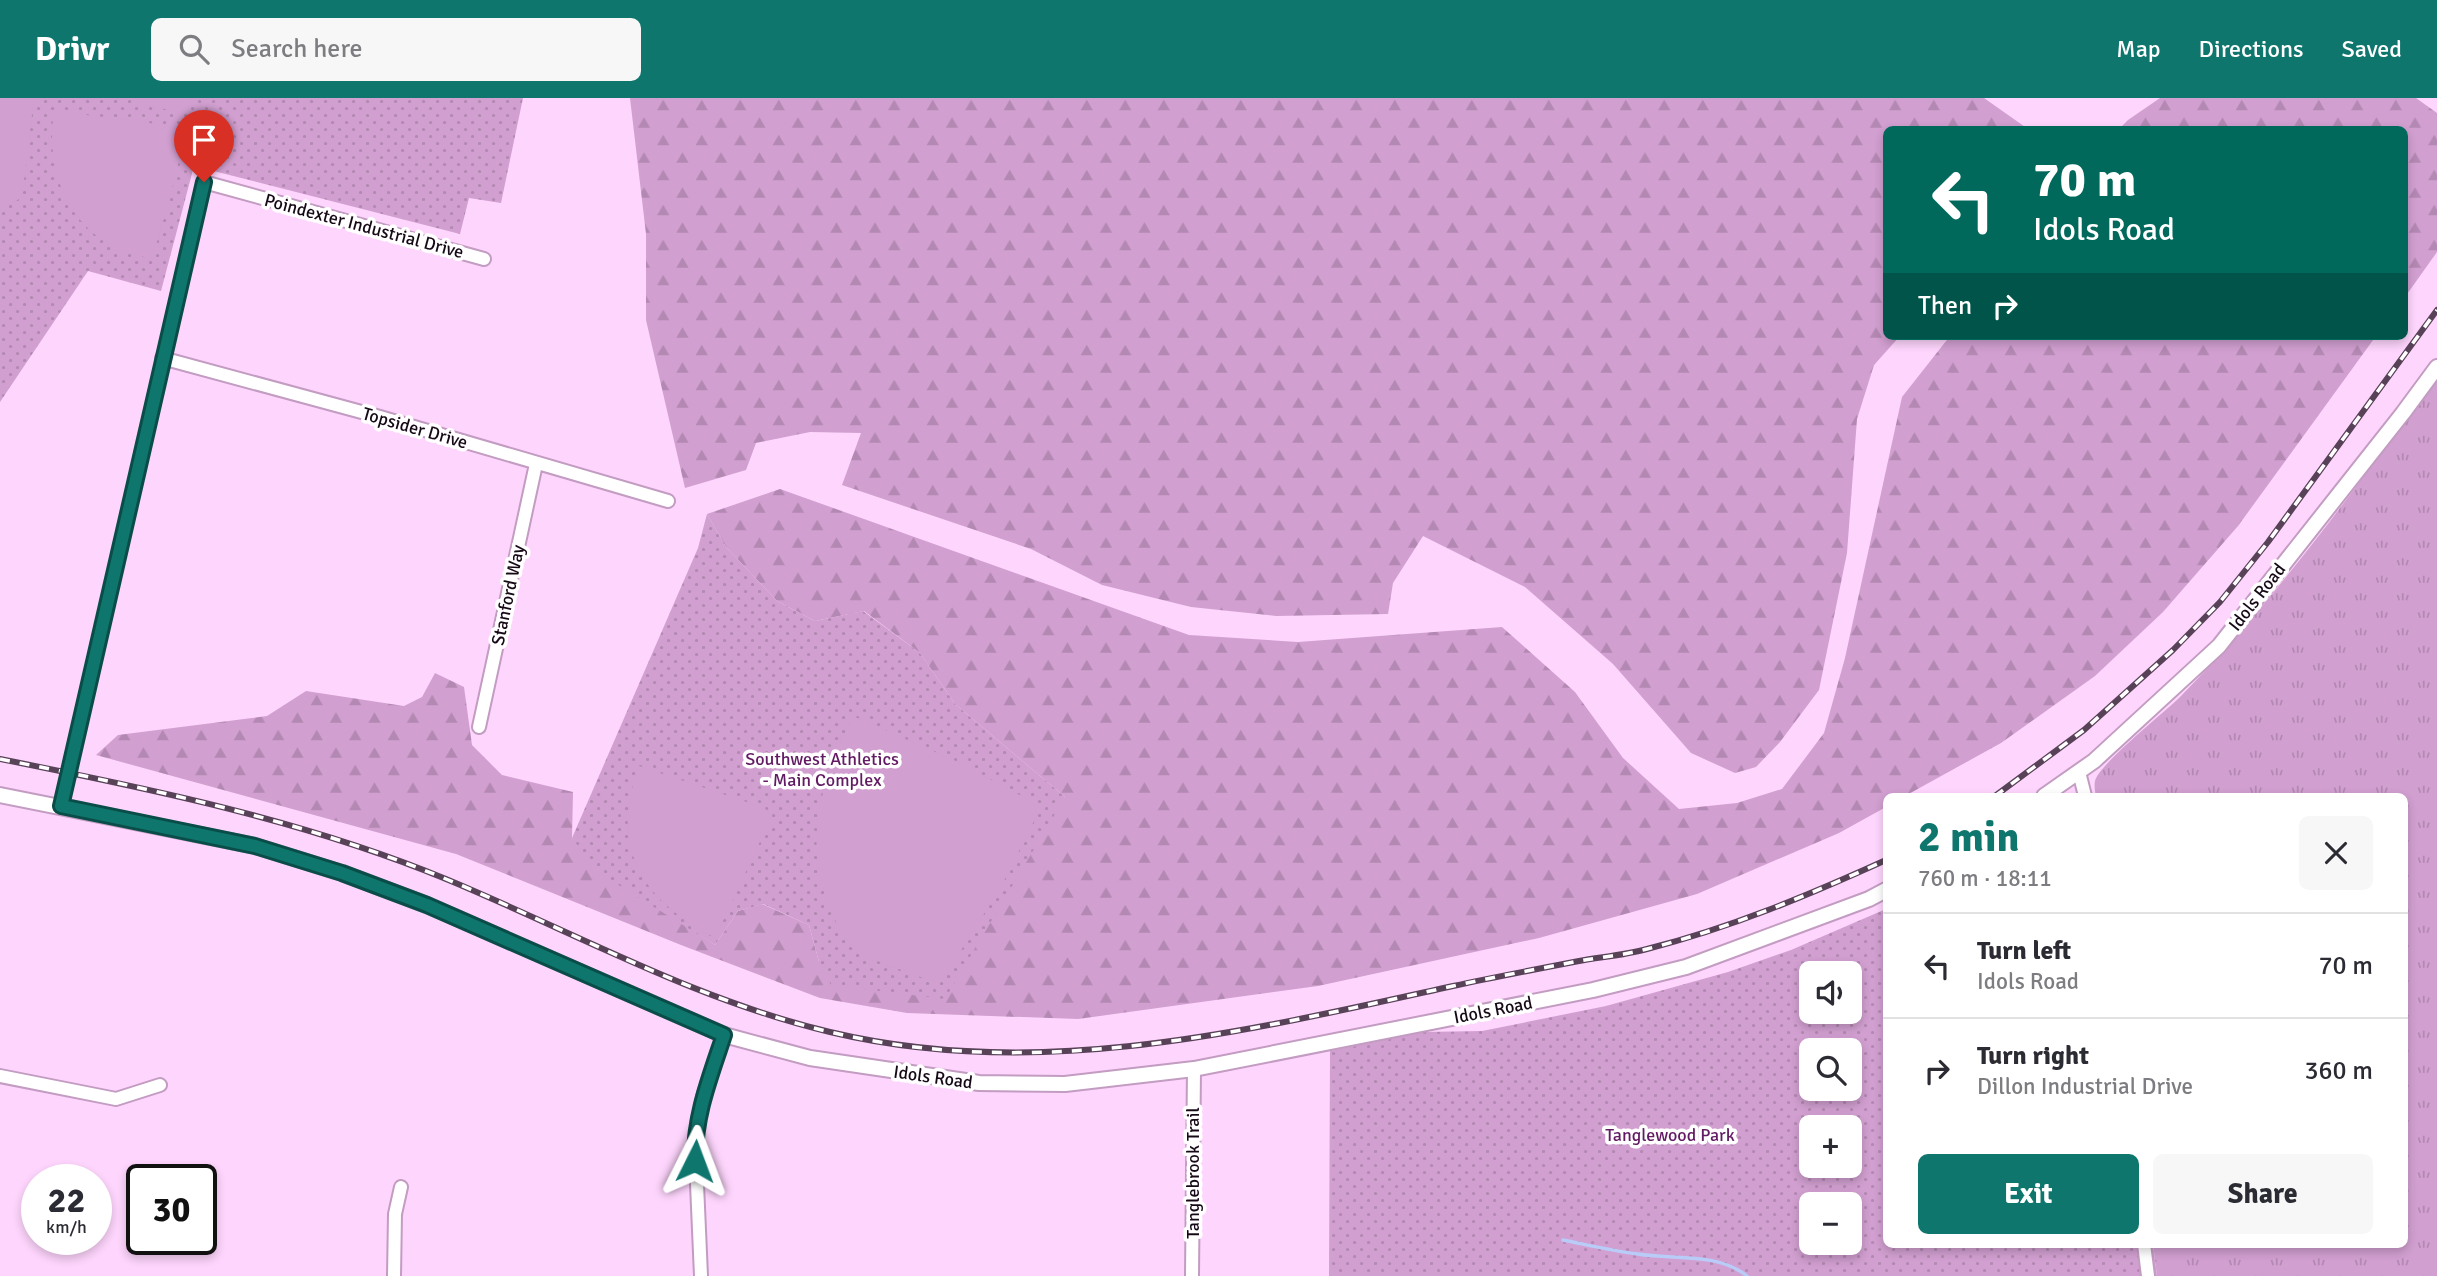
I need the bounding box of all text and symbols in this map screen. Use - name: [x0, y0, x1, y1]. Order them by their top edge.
- search box: [151, 18, 641, 81]
- text: Drivr: [35, 29, 109, 70]
- icon: search: [175, 30, 213, 68]
- text: Search here: [231, 33, 362, 65]
- text: Map: [2116, 34, 2161, 64]
- text: Directions: [2199, 34, 2304, 64]
- text: Saved: [2342, 34, 2402, 64]
- pin: [174, 110, 234, 182]
- icon: arrive: [185, 121, 223, 159]
- text: 70 m: [2033, 150, 2136, 210]
- icon: left: [1918, 154, 2009, 245]
- street label: Poindexter Industrial Drive: [262, 189, 466, 263]
- text: Idols Road: [2033, 210, 2175, 249]
- icon: right: [1986, 287, 2024, 325]
- text: Then: [1918, 290, 1972, 322]
- street label: Topsider Drive: [360, 402, 470, 454]
- street label: Stanford Way: [487, 542, 530, 647]
- street label: Idols Road: [2224, 559, 2290, 635]
- park label: Southwest Athletics - Main Complex: [745, 748, 899, 791]
- text: 2 min: [1918, 812, 2019, 863]
- button: close: [2299, 816, 2373, 890]
- text: 760 m · 18:11: [1918, 864, 2052, 893]
- text: Turn left: [1977, 935, 2071, 967]
- icon: left: [1918, 947, 1956, 985]
- text: 70 m: [2318, 950, 2373, 982]
- map controls: [1799, 961, 1862, 1255]
- button: sound: [1799, 961, 1862, 1024]
- text: Idols Road: [1977, 967, 2079, 996]
- street label: Idols Road: [1452, 992, 1534, 1028]
- button: search: [1799, 1038, 1862, 1101]
- text: Turn right: [1977, 1040, 2089, 1072]
- icon: right: [1918, 1052, 1956, 1090]
- text: 360 m: [2304, 1055, 2373, 1087]
- street label: Idols Road: [892, 1061, 974, 1093]
- text: Dillon Industrial Drive: [1977, 1072, 2193, 1101]
- street label: Tanglebrook Trail: [1182, 1107, 1204, 1239]
- button: +: [1799, 1115, 1862, 1178]
- position arrow: [658, 1124, 732, 1198]
- park label: Tanglewood Park: [1605, 1124, 1735, 1146]
- button: Exit: [1918, 1154, 2139, 1234]
- button: Share: [2153, 1154, 2373, 1234]
- speed limit sign: 30: [126, 1164, 217, 1255]
- text: 22: [48, 1179, 85, 1222]
- button: −: [1799, 1192, 1862, 1255]
- text: km/h: [46, 1216, 87, 1238]

